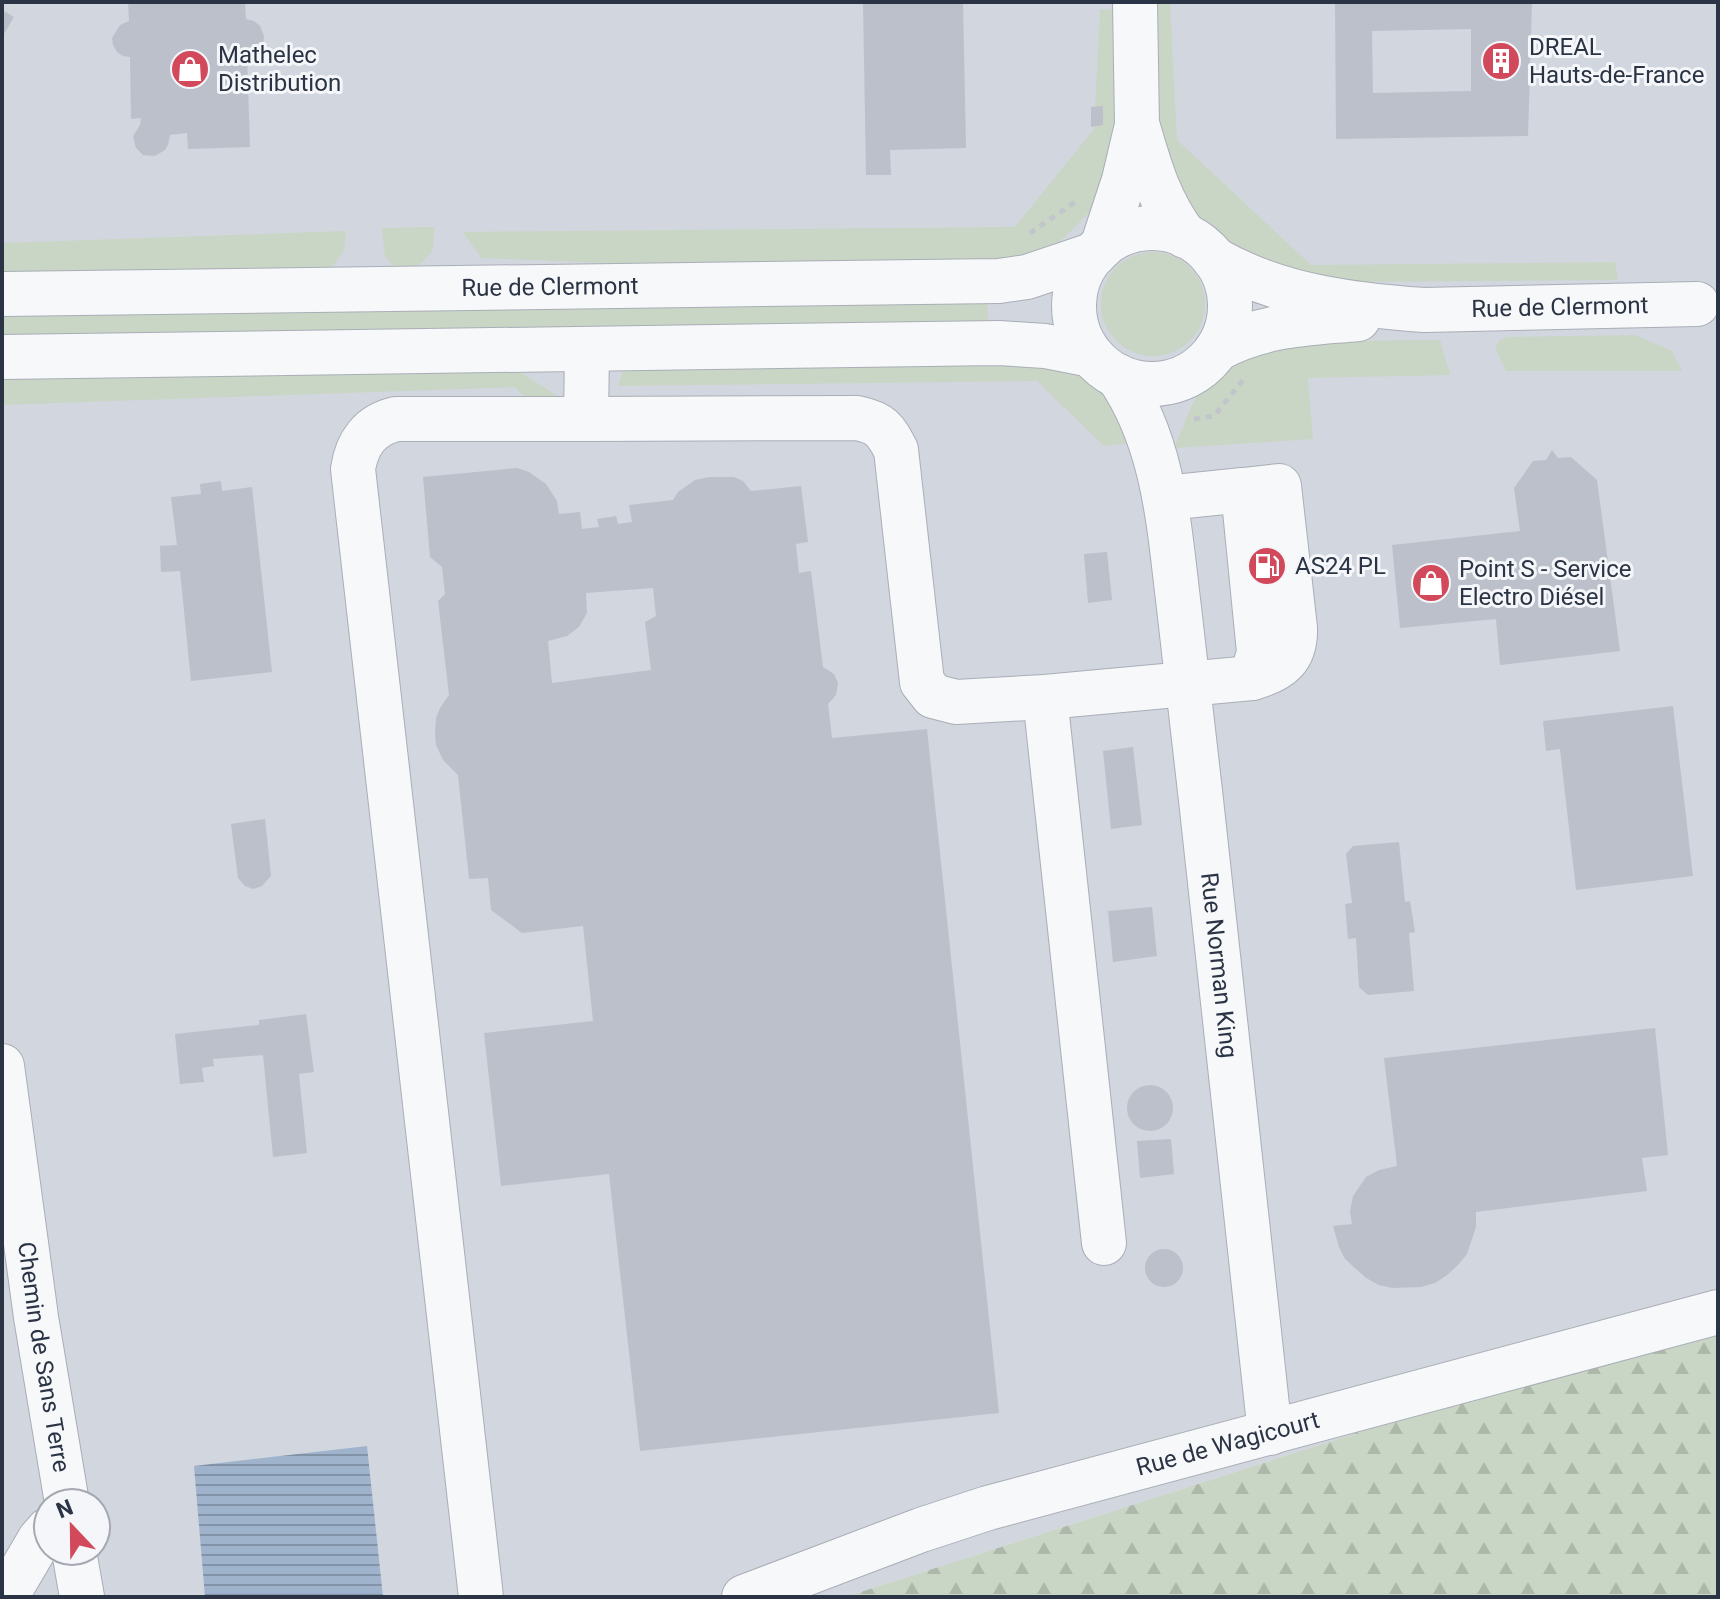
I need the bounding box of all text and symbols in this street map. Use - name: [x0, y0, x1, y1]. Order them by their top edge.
- place label: DREAL Hauts-de-France: [1529, 33, 1704, 89]
- building icon: DREAL Hauts-de-France: [1480, 40, 1522, 82]
- place label: Mathelec Distribution: [218, 41, 341, 97]
- shop icon: Mathelec Distribution: [169, 48, 211, 90]
- street label: Rue de Clermont: [461, 272, 639, 302]
- street label: Rue de Clermont: [1471, 291, 1649, 323]
- fuel station icon: AS24 PL: [1246, 545, 1288, 587]
- place label: AS24 PL: [1295, 552, 1386, 580]
- place label: Point S - Service Electro Diésel: [1459, 555, 1631, 611]
- shop icon: Point S - Service Electro Diésel: [1410, 562, 1452, 604]
- street label: Rue Norman King: [1195, 871, 1243, 1060]
- street label: Chemin de Sans Terre: [12, 1240, 76, 1474]
- street label: Rue de Wagicourt: [1133, 1406, 1322, 1482]
- north arrow: [32, 1487, 112, 1567]
- text: N: [53, 1494, 77, 1523]

